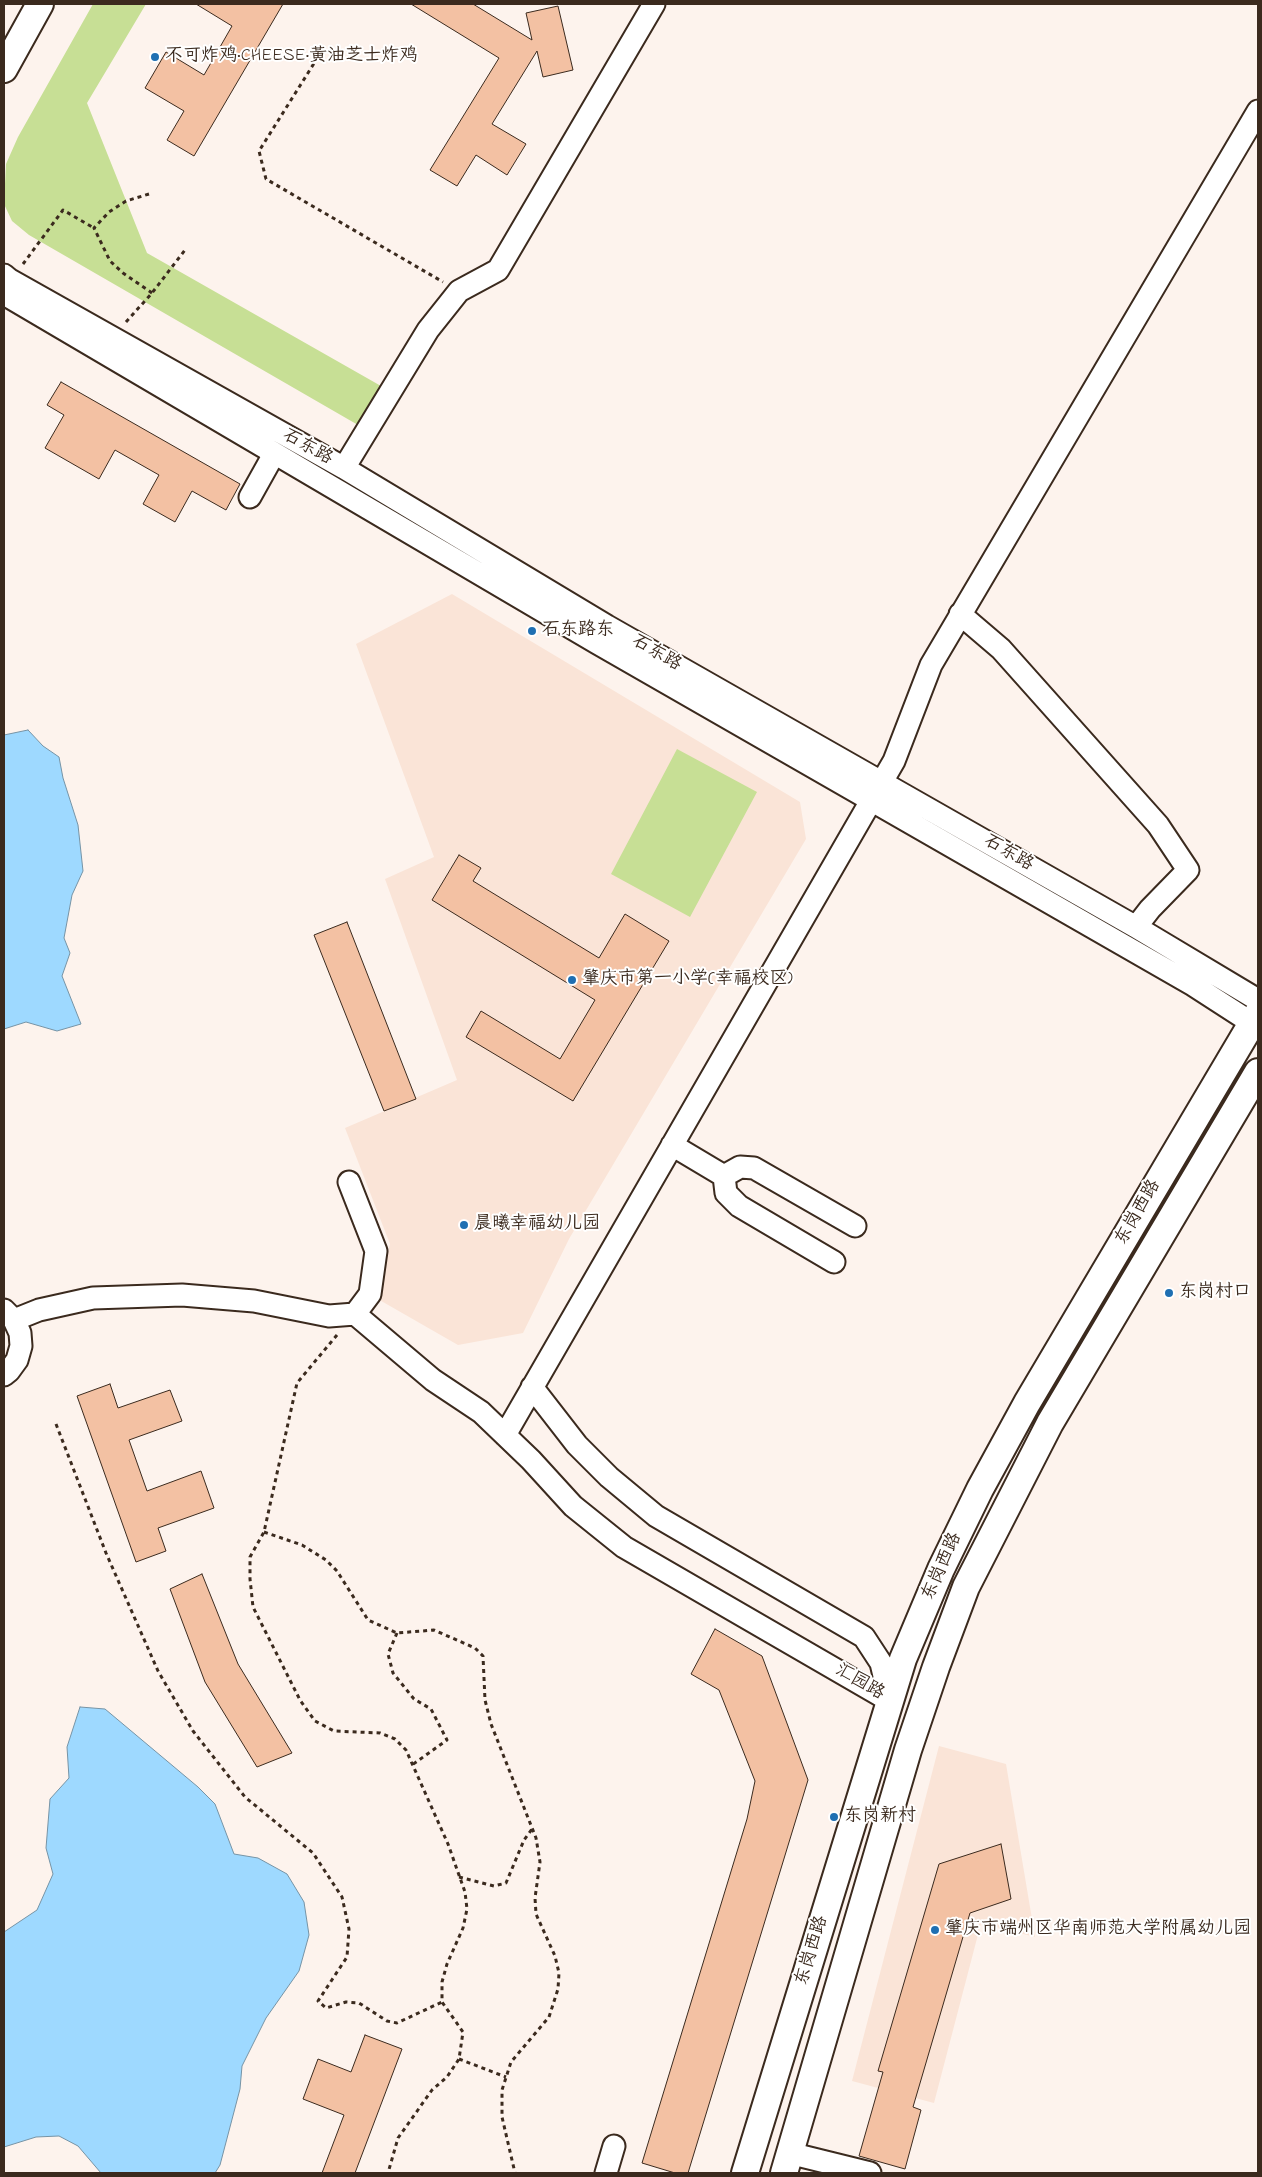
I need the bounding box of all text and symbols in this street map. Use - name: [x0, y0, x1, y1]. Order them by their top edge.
- place label: 不可炸鸡·CHEESE·黄油芝士炸鸡: [165, 46, 417, 68]
- marker: 不可炸鸡·CHEESE·黄油芝士炸鸡: [149, 51, 161, 63]
- street label: 石东路: [278, 425, 336, 471]
- place label: 石东路东: [542, 620, 614, 642]
- marker: 石东路东: [526, 625, 538, 637]
- street label: 石东路: [627, 631, 685, 677]
- street label: 石东路: [979, 831, 1037, 877]
- place label: 肇庆市第一小学(幸福校区): [582, 969, 793, 991]
- marker: 肇庆市第一小学(幸福校区): [566, 974, 578, 986]
- street label: 东岗西路: [1112, 1176, 1166, 1250]
- place label: 晨曦幸福幼儿园: [474, 1214, 600, 1236]
- marker: 晨曦幸福幼儿园: [458, 1219, 470, 1231]
- place label: 东岗村口: [1179, 1282, 1251, 1304]
- marker: 东岗村口: [1163, 1287, 1175, 1299]
- street label: 东岗西路: [918, 1530, 968, 1604]
- street label: 汇园路: [830, 1660, 888, 1706]
- place label: 东岗新村: [844, 1806, 916, 1828]
- marker: 东岗新村: [828, 1811, 840, 1823]
- street label: 东岗西路: [792, 1913, 834, 1989]
- place label: 肇庆市端州区华南师范大学附属幼儿园: [945, 1919, 1251, 1941]
- marker: 肇庆市端州区华南师范大学附属幼儿园: [929, 1924, 941, 1936]

